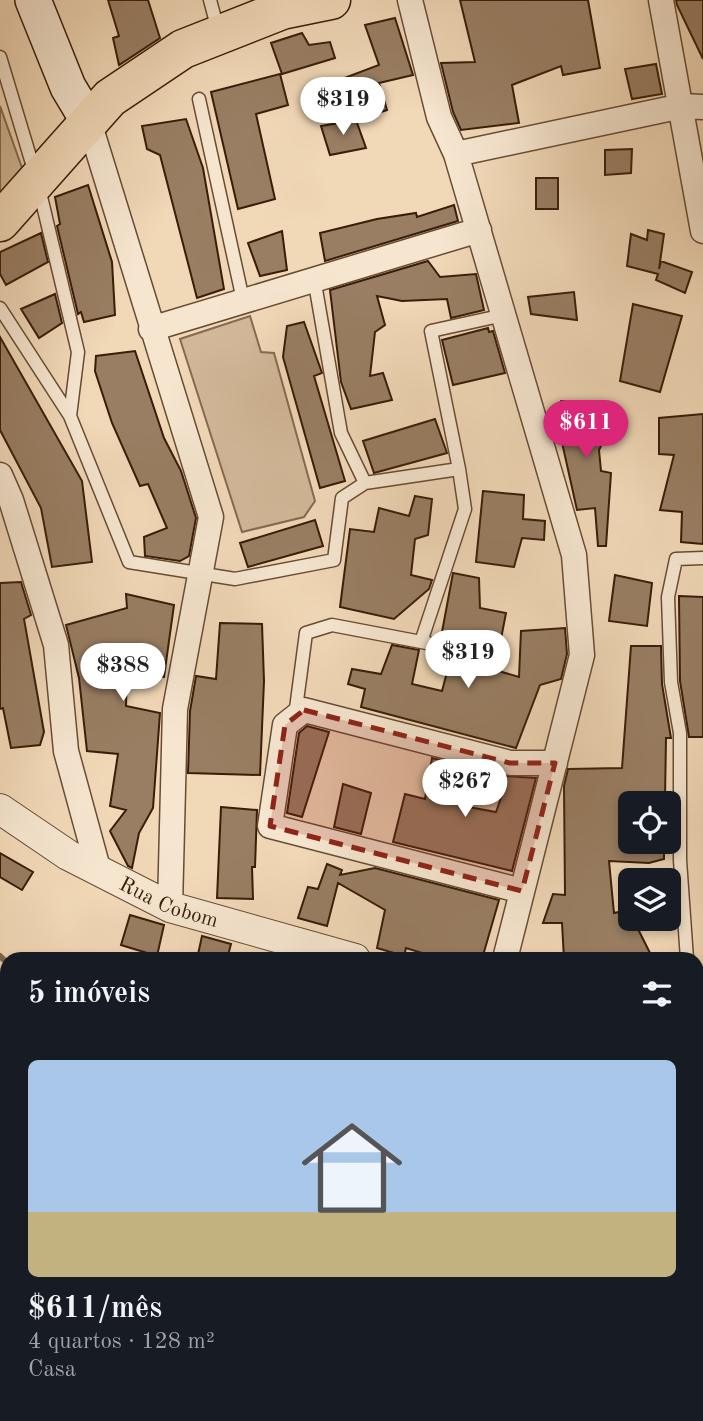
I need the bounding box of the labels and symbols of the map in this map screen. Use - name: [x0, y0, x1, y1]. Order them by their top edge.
- pin: $319: [302, 78, 384, 137]
- pin: $611: [545, 400, 627, 460]
- pin: $319: [427, 630, 509, 690]
- pin: $388: [82, 644, 164, 703]
- pin: $267: [424, 760, 506, 819]
- street label: Rua Cobom: [116, 874, 220, 932]

